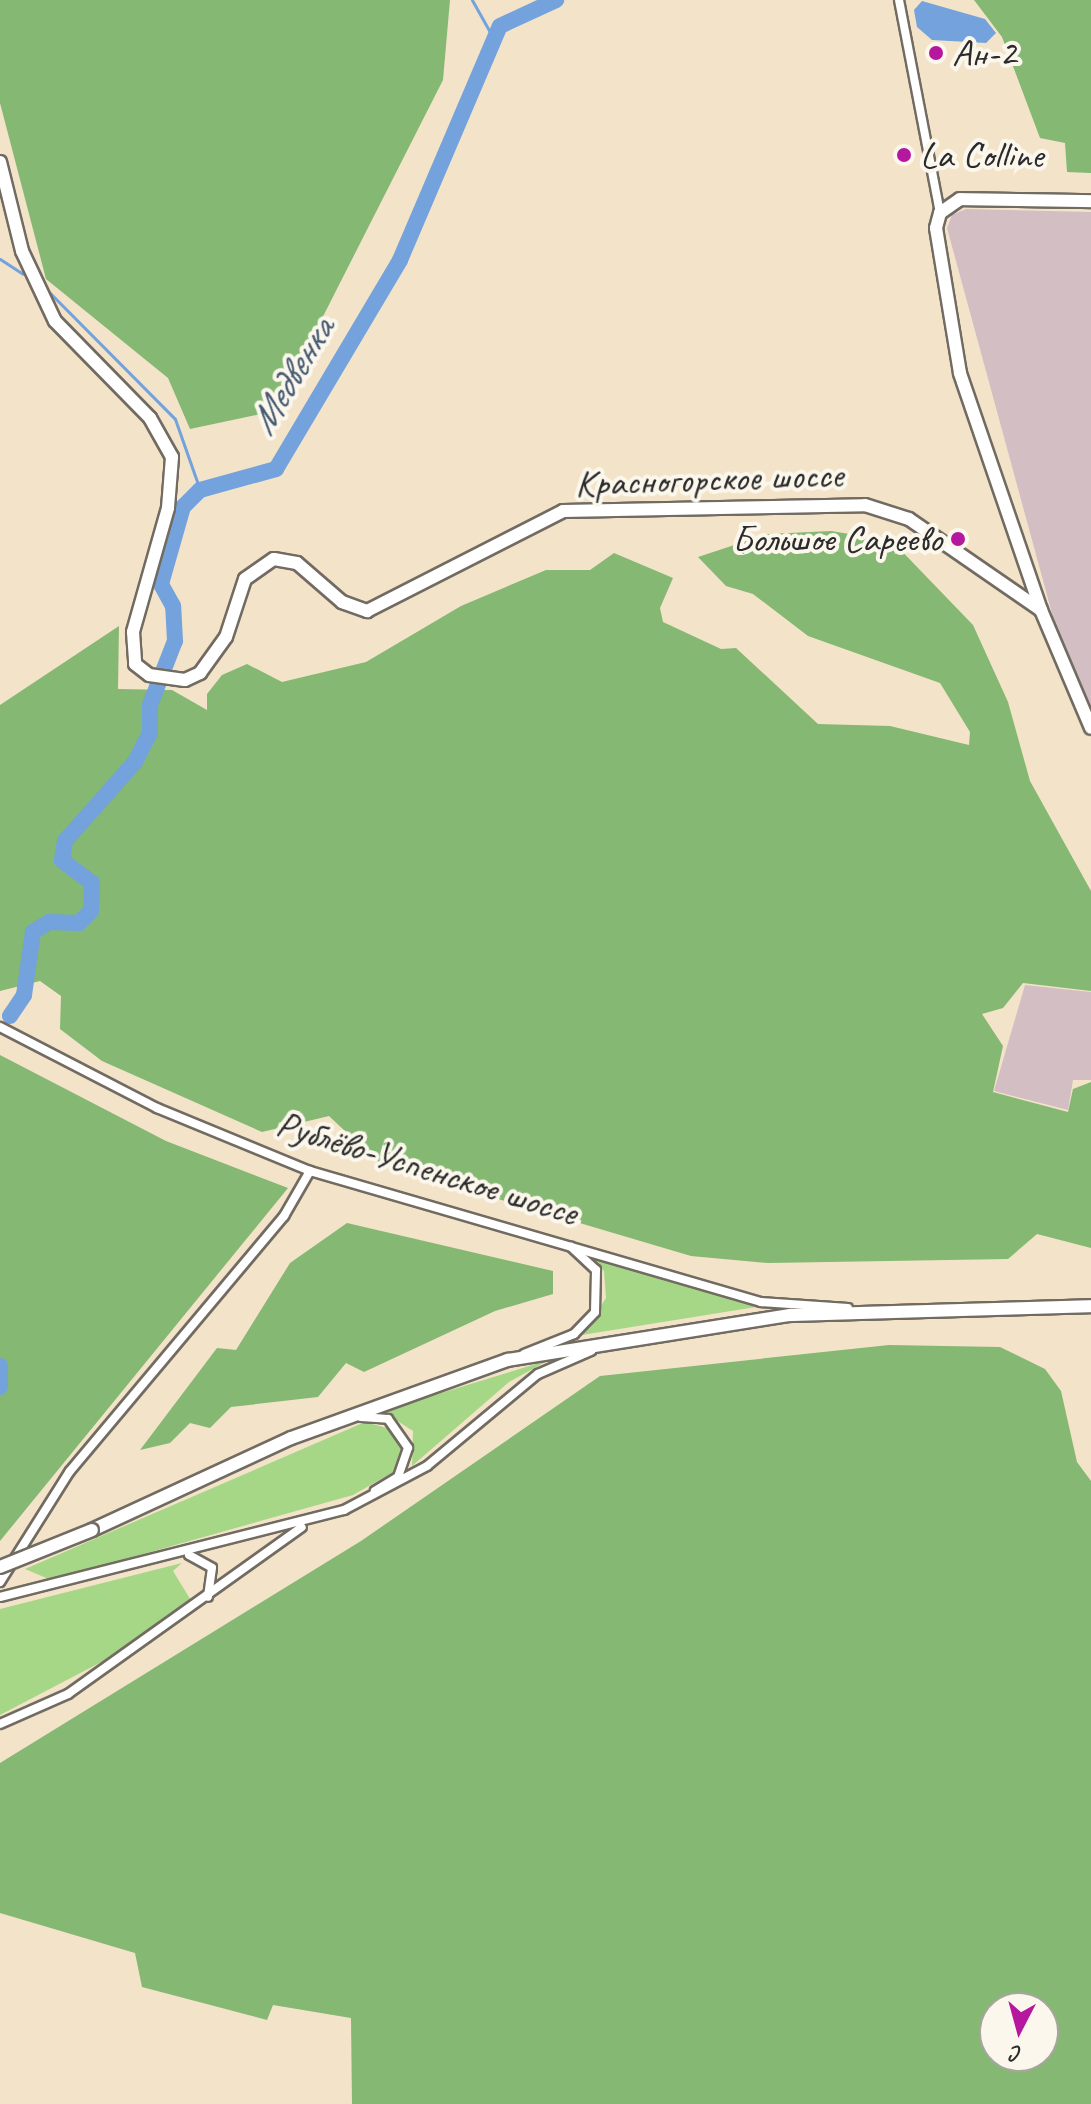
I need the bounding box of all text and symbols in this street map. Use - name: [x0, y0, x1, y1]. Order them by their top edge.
- place label: Ан-2: [952, 30, 1016, 76]
- marker: Ан-2: [927, 44, 945, 62]
- place label: La Colline: [920, 132, 1043, 178]
- marker: La Colline: [895, 146, 913, 164]
- water label: Медвенка: [238, 309, 344, 443]
- street label: Красногорское шоссе: [573, 452, 845, 506]
- place label: Большое Сареево: [732, 516, 942, 562]
- marker: Большое Сареево: [949, 530, 967, 548]
- street label: Рублёво-Успенское шоссе: [270, 1100, 584, 1236]
- north arrow: [979, 1992, 1059, 2072]
- text: С: [1010, 2039, 1024, 2068]

